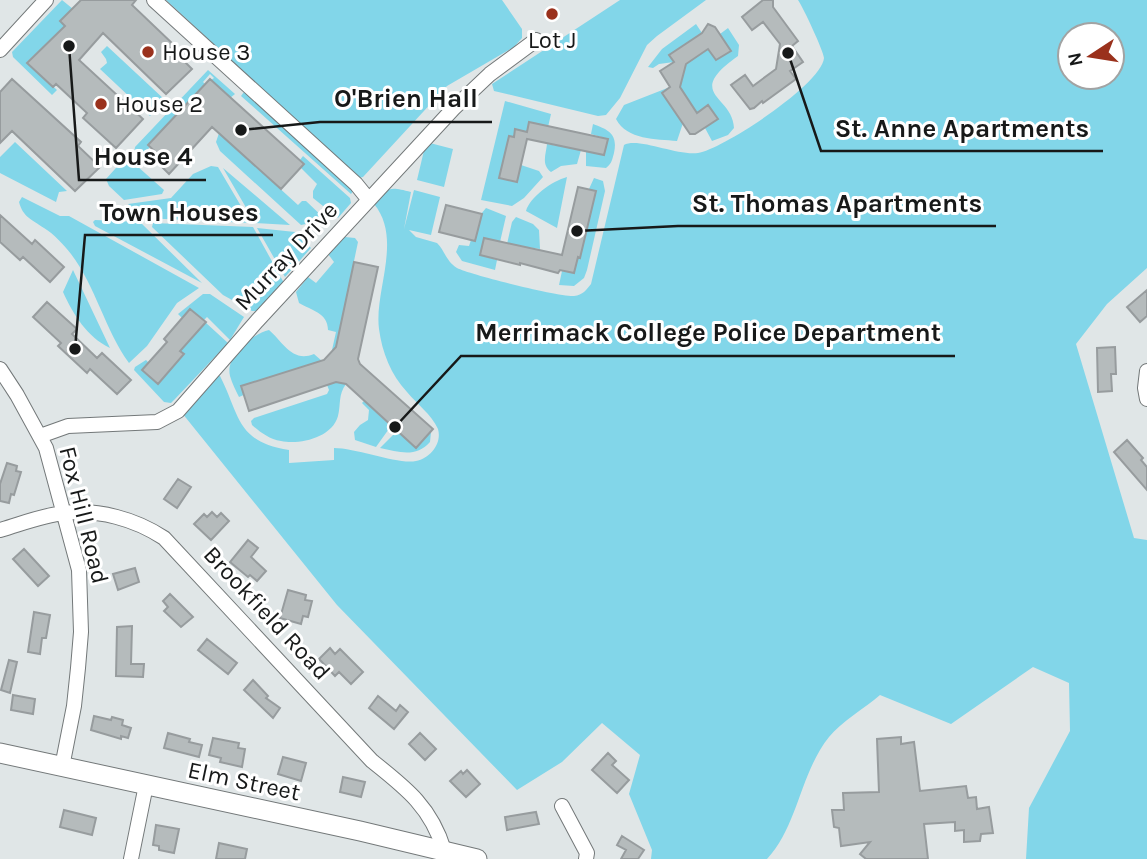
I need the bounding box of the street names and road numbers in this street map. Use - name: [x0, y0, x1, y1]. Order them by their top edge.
- street label: Murray Drive: [229, 196, 343, 316]
- street label: Fox Hill Road: [53, 443, 115, 587]
- street label: Brookfield Road: [198, 540, 336, 686]
- street label: Elm Street: [185, 755, 303, 807]

